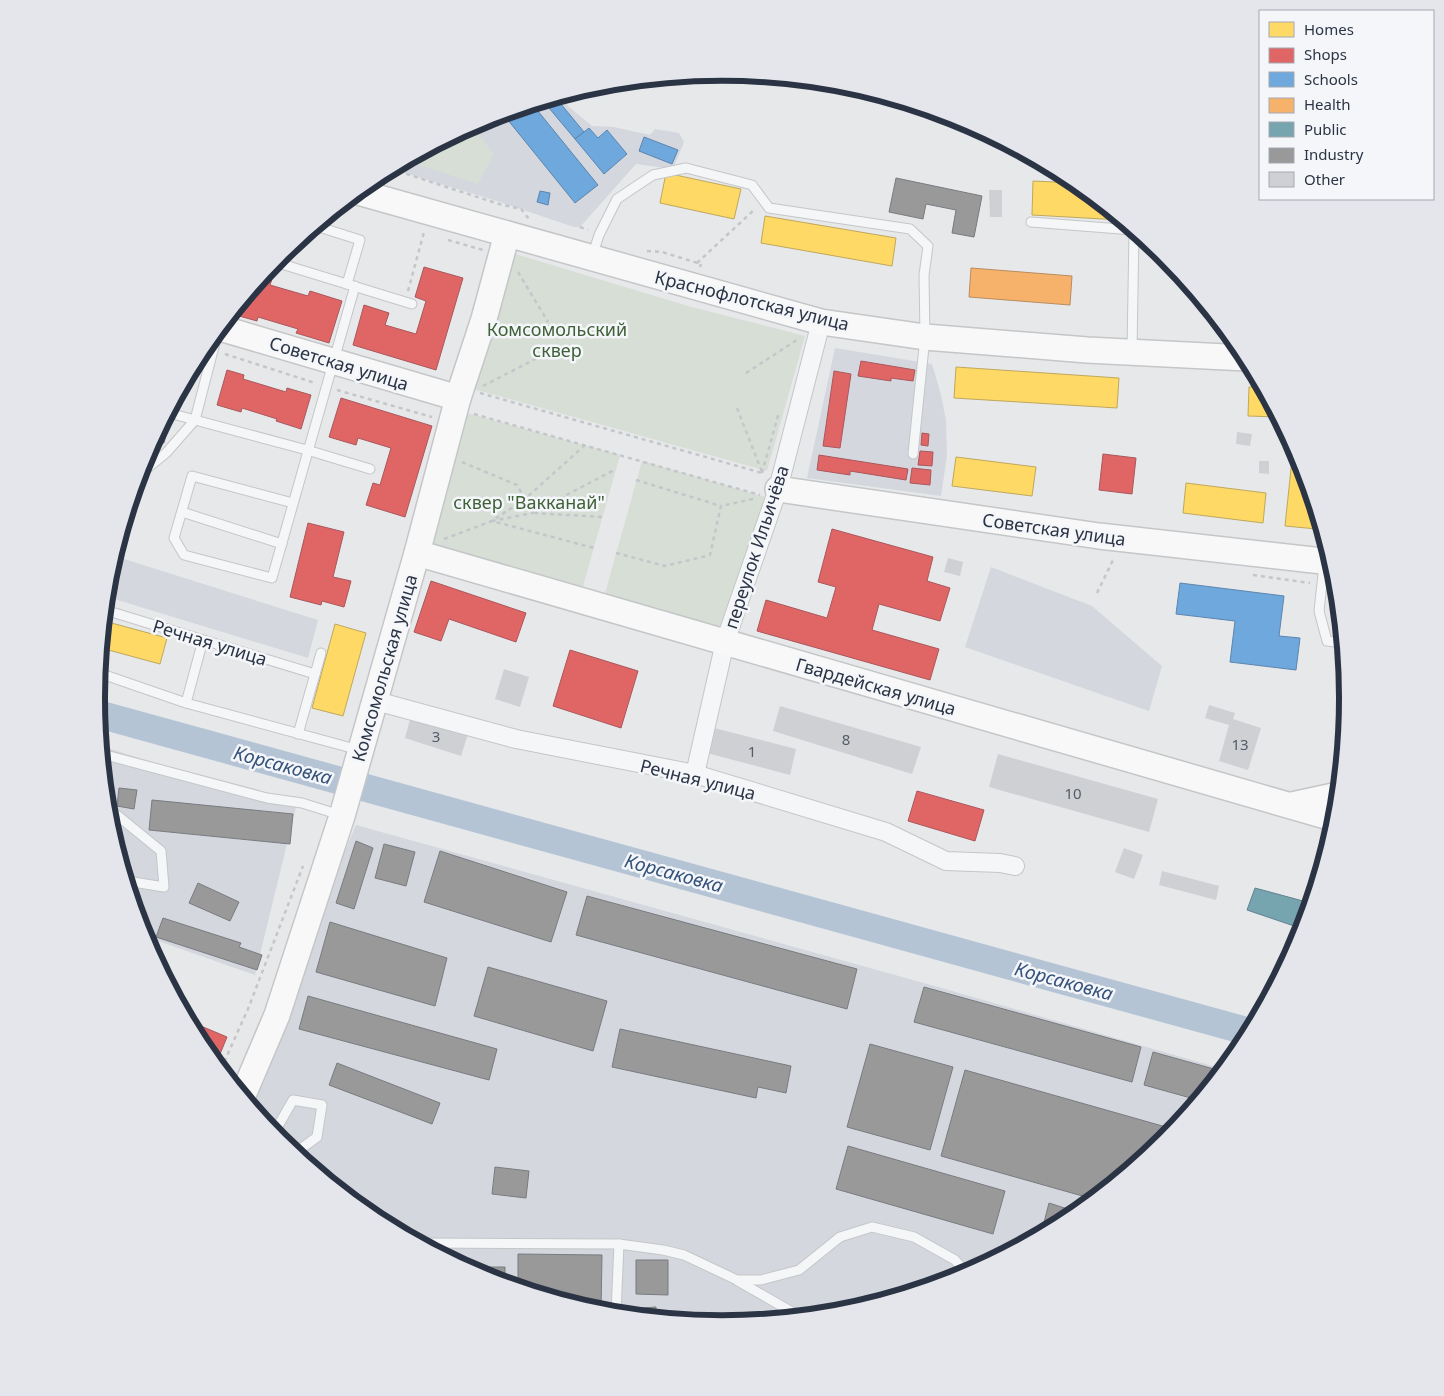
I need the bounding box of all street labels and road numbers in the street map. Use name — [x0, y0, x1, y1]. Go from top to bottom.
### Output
street label: Краснофлотская улица — [652, 264, 852, 336]
street label: Советская улица — [266, 330, 412, 396]
street label: переулок Ильичёва — [718, 462, 794, 632]
street label: Советская улица — [981, 507, 1127, 551]
street label: Комсомольская улица — [346, 572, 422, 764]
street label: Речная улица — [150, 613, 270, 671]
street label: Гвардейская улица — [793, 652, 959, 720]
street label: Речная улица — [638, 753, 758, 805]

